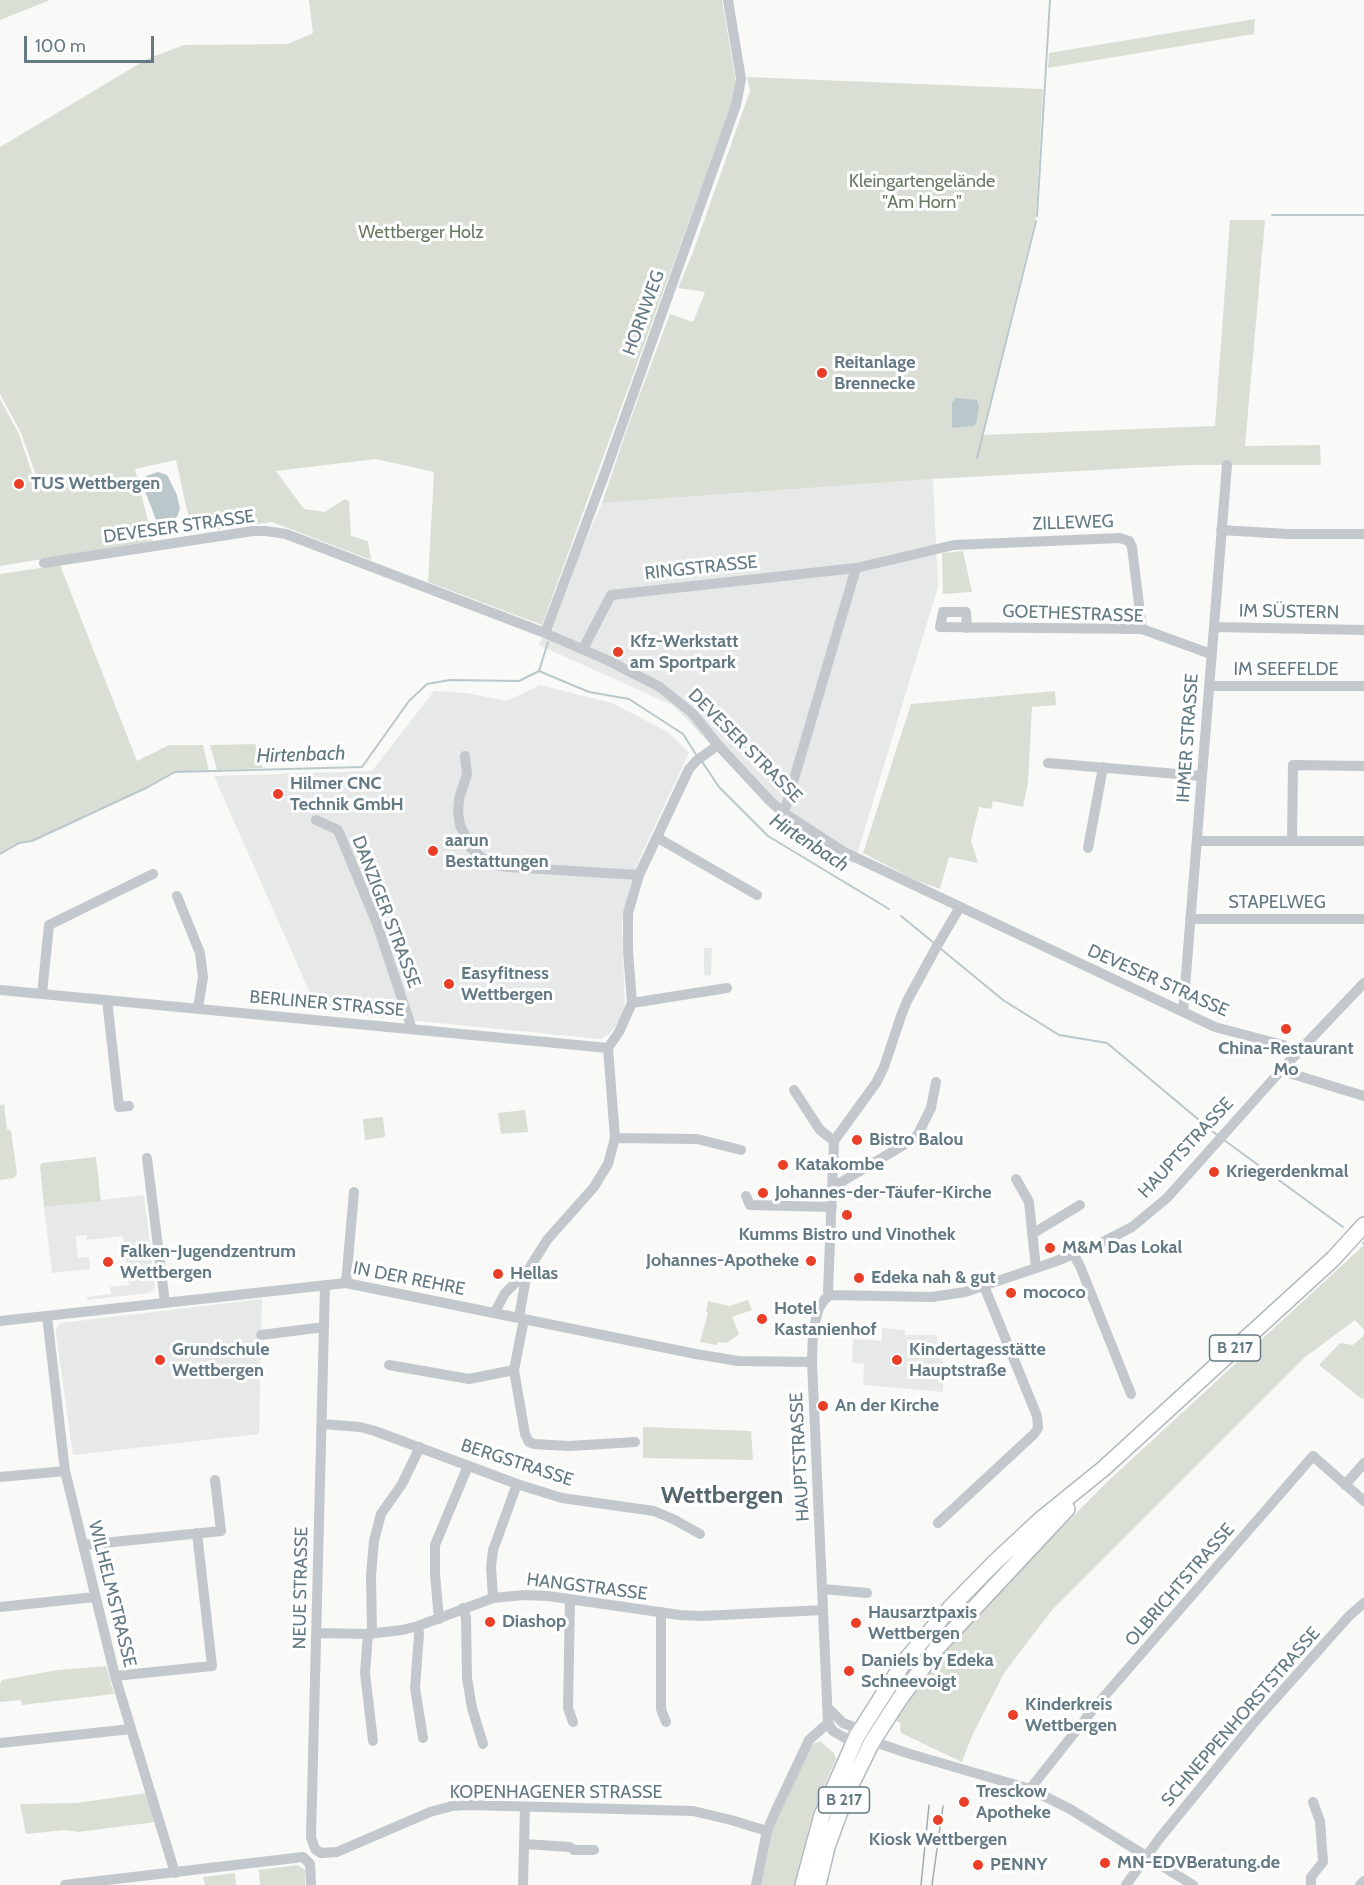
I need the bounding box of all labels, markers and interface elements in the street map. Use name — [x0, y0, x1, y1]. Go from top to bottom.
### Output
scale bar — [27, 24, 158, 62]
text: 100 m — [35, 35, 86, 57]
park label: Kleingartengelände "Am Horn" — [849, 171, 995, 213]
park label: Wettberger Holz — [358, 222, 484, 244]
street label: HORNWEG — [619, 267, 669, 359]
place label: Reitanlage Brennecke — [834, 352, 916, 394]
marker: Reitanlage Brennecke — [815, 366, 829, 380]
place label: TUS Wettbergen — [31, 473, 160, 495]
marker: TUS Wettbergen — [12, 477, 26, 491]
street label: DEVESER STRASSE — [102, 506, 256, 548]
street label: ZILLEWEG — [1032, 511, 1114, 535]
street label: RINGSTRASSE — [644, 551, 758, 585]
street label: IM SÜSTERN — [1239, 600, 1339, 624]
street label: GOETHESTRASSE — [1002, 601, 1144, 627]
place label: Kfz-Werkstatt am Sportpark — [630, 631, 738, 674]
marker: Kfz-Werkstatt am Sportpark — [611, 645, 625, 659]
street label: IM SEEFELDE — [1233, 659, 1339, 681]
street label: IHMER STRASSE — [1173, 673, 1203, 803]
street label: DEVESER STRASSE — [683, 684, 807, 808]
water label: Hirtenbach — [256, 741, 346, 769]
place label: Hilmer CNC Technik GmbH — [290, 773, 404, 816]
marker: Hilmer CNC Technik GmbH — [271, 787, 285, 801]
water label: Hirtenbach — [765, 809, 853, 877]
place label: aarun Bestattungen — [445, 830, 549, 872]
street label: DANZIGER STRASSE — [347, 833, 425, 991]
marker: aarun Bestattungen — [426, 844, 440, 858]
street label: STAPELWEG — [1228, 892, 1326, 914]
street label: DEVESER STRASSE — [1084, 940, 1232, 1022]
place label: Easyfitness Wettbergen — [461, 963, 553, 1006]
marker: Easyfitness Wettbergen — [442, 977, 456, 991]
street label: BERLINER STRASSE — [248, 986, 406, 1022]
marker: China-Restaurant Mo — [1279, 1022, 1293, 1036]
place label: China-Restaurant Mo — [1218, 1038, 1354, 1080]
street label: HAUPTSTRASSE — [1134, 1093, 1238, 1203]
place label: Bistro Balou — [869, 1129, 963, 1151]
marker: Bistro Balou — [850, 1133, 864, 1147]
place label: Katakombe — [795, 1154, 884, 1176]
marker: Katakombe — [776, 1158, 790, 1172]
place label: Kriegerdenkmal — [1226, 1161, 1348, 1183]
marker: Kriegerdenkmal — [1207, 1165, 1221, 1179]
place label: Johannes-der-Täufer-Kirche — [775, 1182, 991, 1204]
marker: Johannes-der-Täufer-Kirche — [756, 1186, 770, 1200]
marker: Kumms Bistro und Vinothek — [840, 1208, 854, 1222]
place label: Kumms Bistro und Vinothek — [739, 1224, 955, 1246]
place label: M&M Das Lokal — [1062, 1237, 1182, 1259]
place label: Falken-Jugendzentrum Wettbergen — [120, 1241, 296, 1284]
marker: M&M Das Lokal — [1043, 1241, 1057, 1255]
place label: Johannes-Apotheke — [646, 1250, 799, 1272]
marker: Johannes-Apotheke — [804, 1254, 818, 1268]
marker: Falken-Jugendzentrum Wettbergen — [101, 1255, 115, 1269]
street label: IN DER REHRE — [351, 1258, 467, 1300]
place label: Hellas — [510, 1263, 558, 1285]
marker: Hellas — [491, 1267, 505, 1281]
place label: Edeka nah & gut — [871, 1267, 996, 1289]
marker: Edeka nah & gut — [852, 1271, 866, 1285]
place label: mococo — [1023, 1282, 1086, 1304]
marker: mococo — [1004, 1286, 1018, 1300]
place label: Hotel Kastanienhof — [774, 1298, 877, 1340]
marker: Hotel Kastanienhof — [755, 1312, 769, 1326]
road number: B 217 — [1210, 1335, 1260, 1361]
place label: Grundschule Wettbergen — [172, 1339, 269, 1382]
place label: Kindertagesstätte Hauptstraße — [909, 1339, 1046, 1382]
marker: Grundschule Wettbergen — [153, 1353, 167, 1367]
marker: Kindertagesstätte Hauptstraße — [890, 1353, 904, 1367]
street label: HAUPTSTRASSE — [786, 1392, 814, 1522]
place label: An der Kirche — [835, 1395, 939, 1417]
marker: An der Kirche — [816, 1399, 830, 1413]
street label: BERGSTRASSE — [458, 1435, 576, 1491]
district label: Wettbergen — [661, 1482, 783, 1510]
street label: WILHELMSTRASSE — [83, 1519, 141, 1669]
street label: OLBRICHTSTRASSE — [1121, 1519, 1239, 1651]
street label: NEUE STRASSE — [289, 1526, 313, 1650]
street label: HANGSTRASSE — [525, 1569, 649, 1605]
place label: Hausarztpaxis Wettbergen — [868, 1602, 977, 1644]
place label: Diashop — [502, 1611, 566, 1633]
marker: Diashop — [483, 1615, 497, 1629]
marker: Hausarztpaxis Wettbergen — [849, 1616, 863, 1630]
street label: SCHNEPPENHORSTSTRASSE — [1157, 1623, 1325, 1811]
place label: Daniels by Edeka Schneevoigt — [861, 1650, 994, 1692]
marker: Daniels by Edeka Schneevoigt — [842, 1664, 856, 1678]
place label: Kinderkreis Wettbergen — [1025, 1694, 1117, 1736]
marker: Kinderkreis Wettbergen — [1006, 1708, 1020, 1722]
place label: Tresckow Apotheke — [976, 1781, 1051, 1824]
street label: KOPENHAGENER STRASSE — [450, 1782, 662, 1804]
road number: B 217 — [818, 1787, 870, 1813]
marker: Tresckow Apotheke — [957, 1795, 971, 1809]
marker: Kiosk Wettbergen — [931, 1813, 945, 1827]
place label: Kiosk Wettbergen — [869, 1829, 1007, 1851]
place label: MN-EDVBeratung.de — [1117, 1852, 1280, 1874]
place label: PENNY — [990, 1854, 1047, 1876]
marker: MN-EDVBeratung.de — [1098, 1856, 1112, 1870]
marker: PENNY — [971, 1858, 985, 1872]

